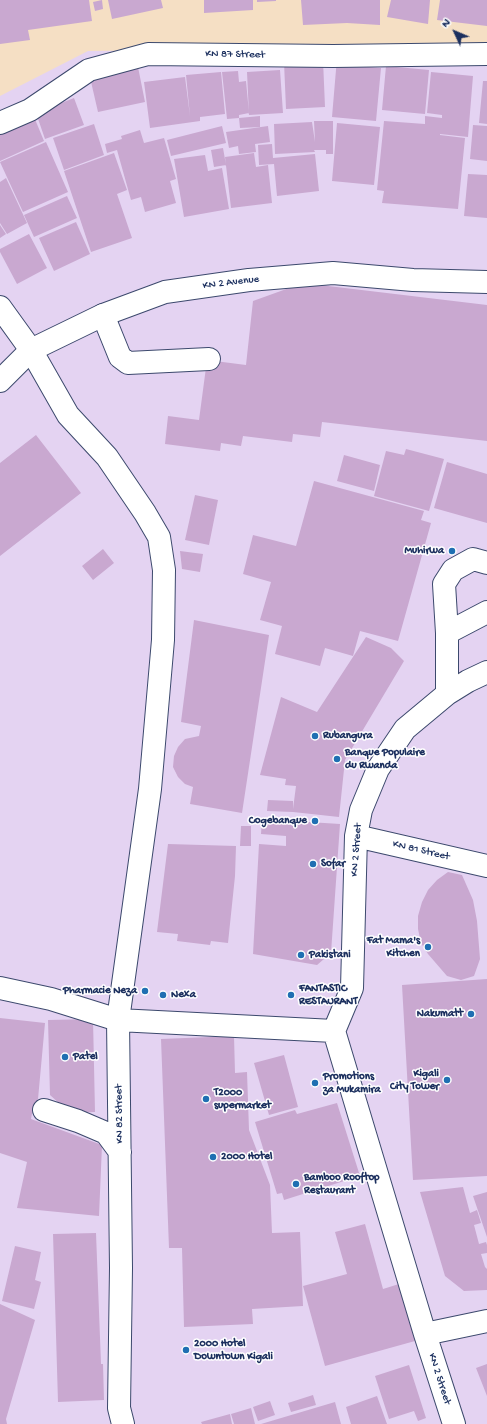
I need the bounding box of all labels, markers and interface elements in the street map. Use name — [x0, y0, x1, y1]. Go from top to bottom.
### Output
north arrow — [435, 12, 475, 52]
text: N — [440, 17, 453, 30]
street label: KN 87 Street — [205, 48, 265, 62]
street label: KN 2 Avenue — [202, 273, 260, 293]
place label: Muhirwa — [404, 544, 444, 558]
marker: Muhirwa — [447, 546, 457, 556]
place label: Rubangura — [323, 729, 372, 743]
marker: Rubangura — [310, 731, 320, 741]
place label: Banque Populaire du Rwanda — [345, 746, 425, 772]
marker: Banque Populaire du Rwanda — [332, 754, 342, 764]
place label: Cogebanque — [249, 814, 307, 828]
marker: Cogebanque — [310, 816, 320, 826]
street label: KN 2 Street — [349, 823, 365, 877]
street label: KN 81 Street — [391, 838, 451, 864]
place label: Sofar — [321, 857, 345, 871]
marker: Sofar — [308, 859, 318, 869]
place label: Fat Mama's Kitchen — [367, 934, 420, 960]
marker: Fat Mama's Kitchen — [423, 942, 433, 952]
place label: Pakistani — [309, 948, 351, 962]
marker: Pakistani — [296, 950, 306, 960]
place label: FANTASTIC RESTAURANT — [299, 982, 357, 1008]
place label: Pharmacie Neza — [63, 984, 137, 998]
marker: Pharmacie Neza — [140, 986, 150, 996]
place label: Nexa — [171, 988, 196, 1002]
marker: Nexa — [158, 990, 168, 1000]
marker: FANTASTIC RESTAURANT — [286, 990, 296, 1000]
place label: Nakumatt — [417, 1007, 463, 1021]
marker: Nakumatt — [466, 1009, 476, 1019]
place label: Patel — [73, 1050, 98, 1064]
marker: Patel — [60, 1052, 70, 1062]
place label: Kigali City Tower — [390, 1067, 439, 1093]
place label: Promotions za Mukamira — [323, 1070, 381, 1096]
marker: Kigali City Tower — [442, 1075, 452, 1085]
marker: Promotions za Mukamira — [310, 1078, 320, 1088]
street label: KN 82 Street — [113, 1084, 127, 1144]
place label: T2000 supermarket — [214, 1086, 271, 1112]
marker: T2000 supermarket — [201, 1094, 211, 1104]
place label: 2000 Hotel — [221, 1150, 272, 1164]
marker: 2000 Hotel — [208, 1152, 218, 1162]
place label: Bamboo Rooftop Restaurant — [304, 1171, 380, 1197]
marker: Bamboo Rooftop Restaurant — [291, 1179, 301, 1189]
place label: 2000 Hotel Downtown Kigali — [194, 1337, 273, 1363]
marker: 2000 Hotel Downtown Kigali — [181, 1345, 191, 1355]
street label: KN 2 Street — [425, 1352, 453, 1406]

